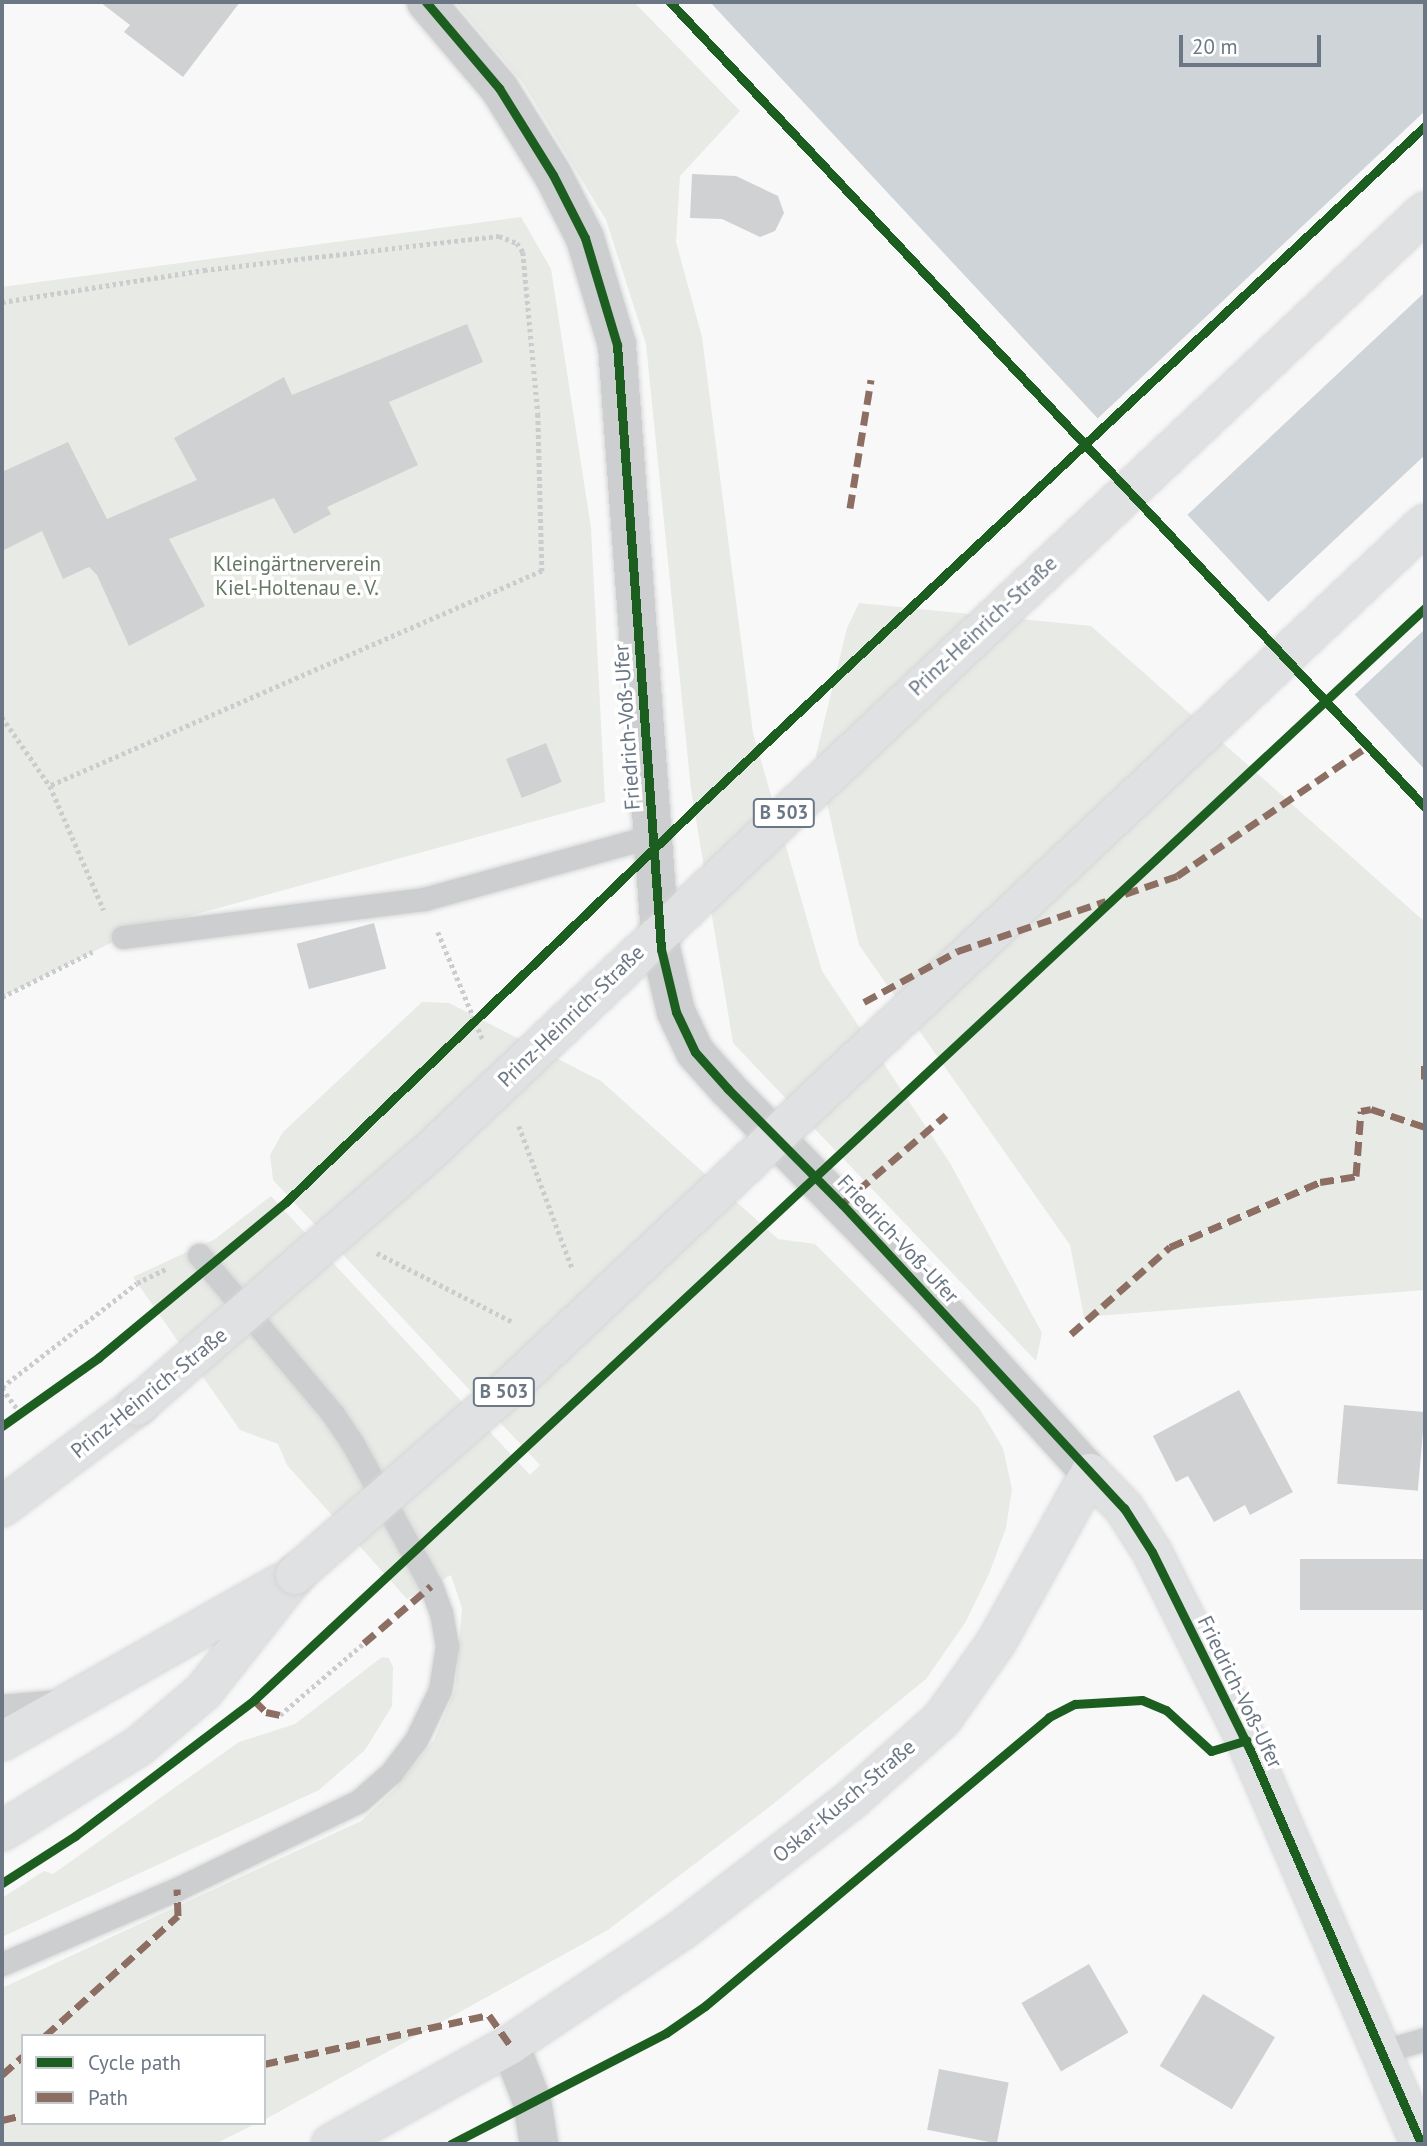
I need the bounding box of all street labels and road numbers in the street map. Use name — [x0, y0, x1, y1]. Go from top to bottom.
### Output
street label: Prinz-Heinrich-Straße — [904, 551, 1062, 701]
street label: Friedrich-Voß-Ufer — [609, 643, 645, 811]
road number: B 503 — [752, 798, 816, 828]
street label: Prinz-Heinrich-Straße — [493, 940, 649, 1092]
street label: Friedrich-Voß-Ufer — [832, 1170, 964, 1308]
street label: Prinz-Heinrich-Straße — [66, 1322, 232, 1464]
road number: B 503 — [472, 1376, 536, 1408]
street label: Friedrich-Voß-Ufer — [1192, 1612, 1288, 1772]
street label: Oskar-Kusch-Straße — [768, 1734, 920, 1868]

